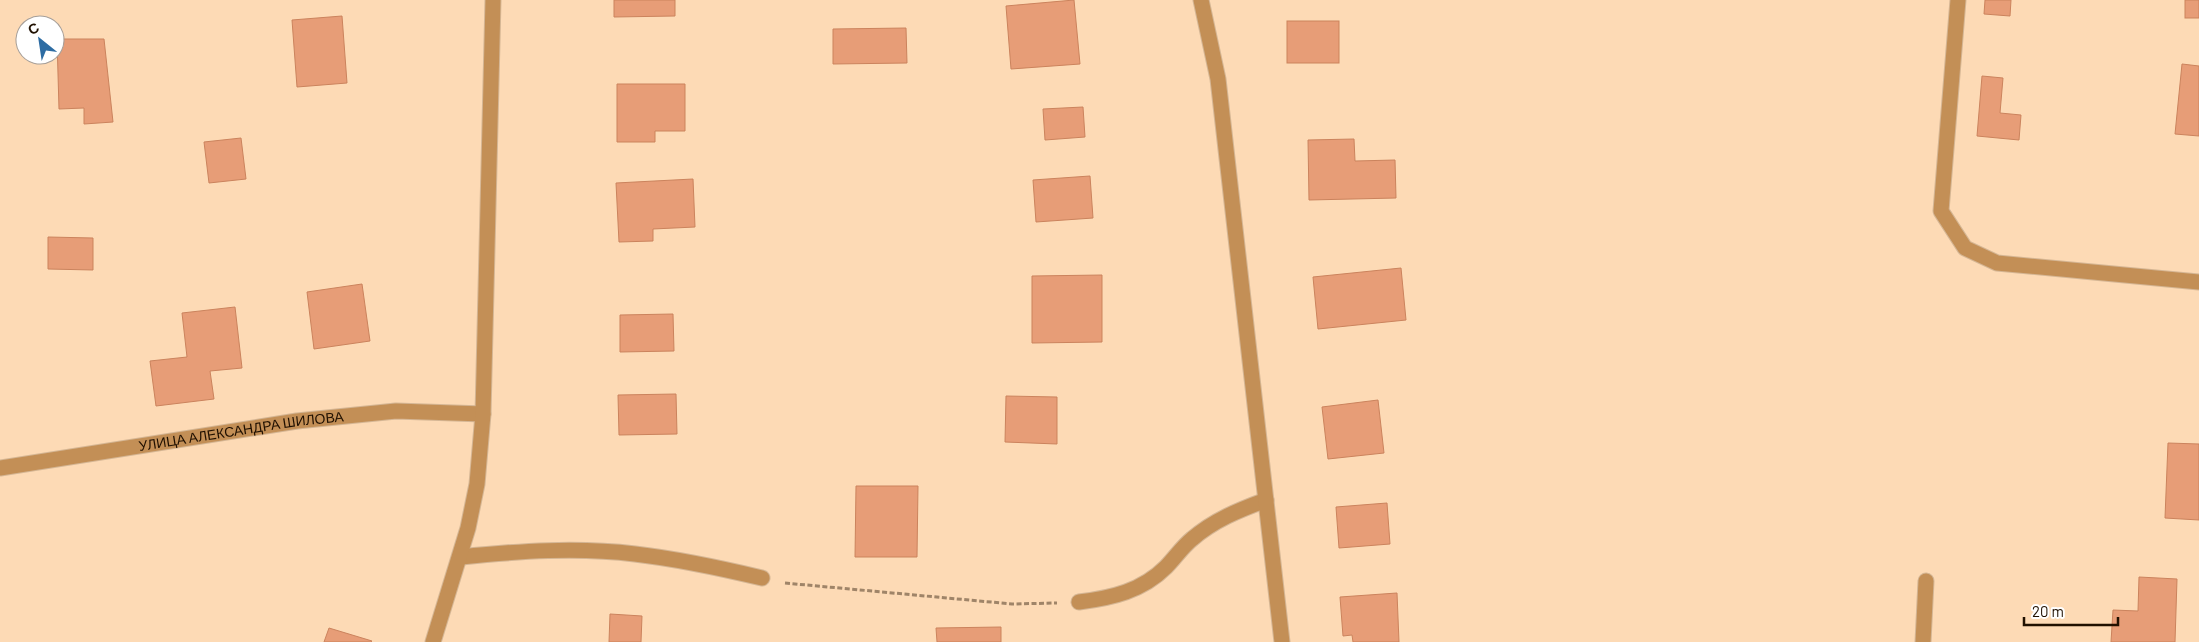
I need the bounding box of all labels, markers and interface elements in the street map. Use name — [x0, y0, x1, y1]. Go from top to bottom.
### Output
north arrow — [15, 15, 65, 65]
text: С — [25, 18, 42, 38]
street label: УЛИЦА АЛЕКСАНДРА ШИЛОВА — [137, 407, 345, 454]
scale bar — [2024, 594, 2118, 626]
text: 20 m — [2032, 602, 2064, 620]

